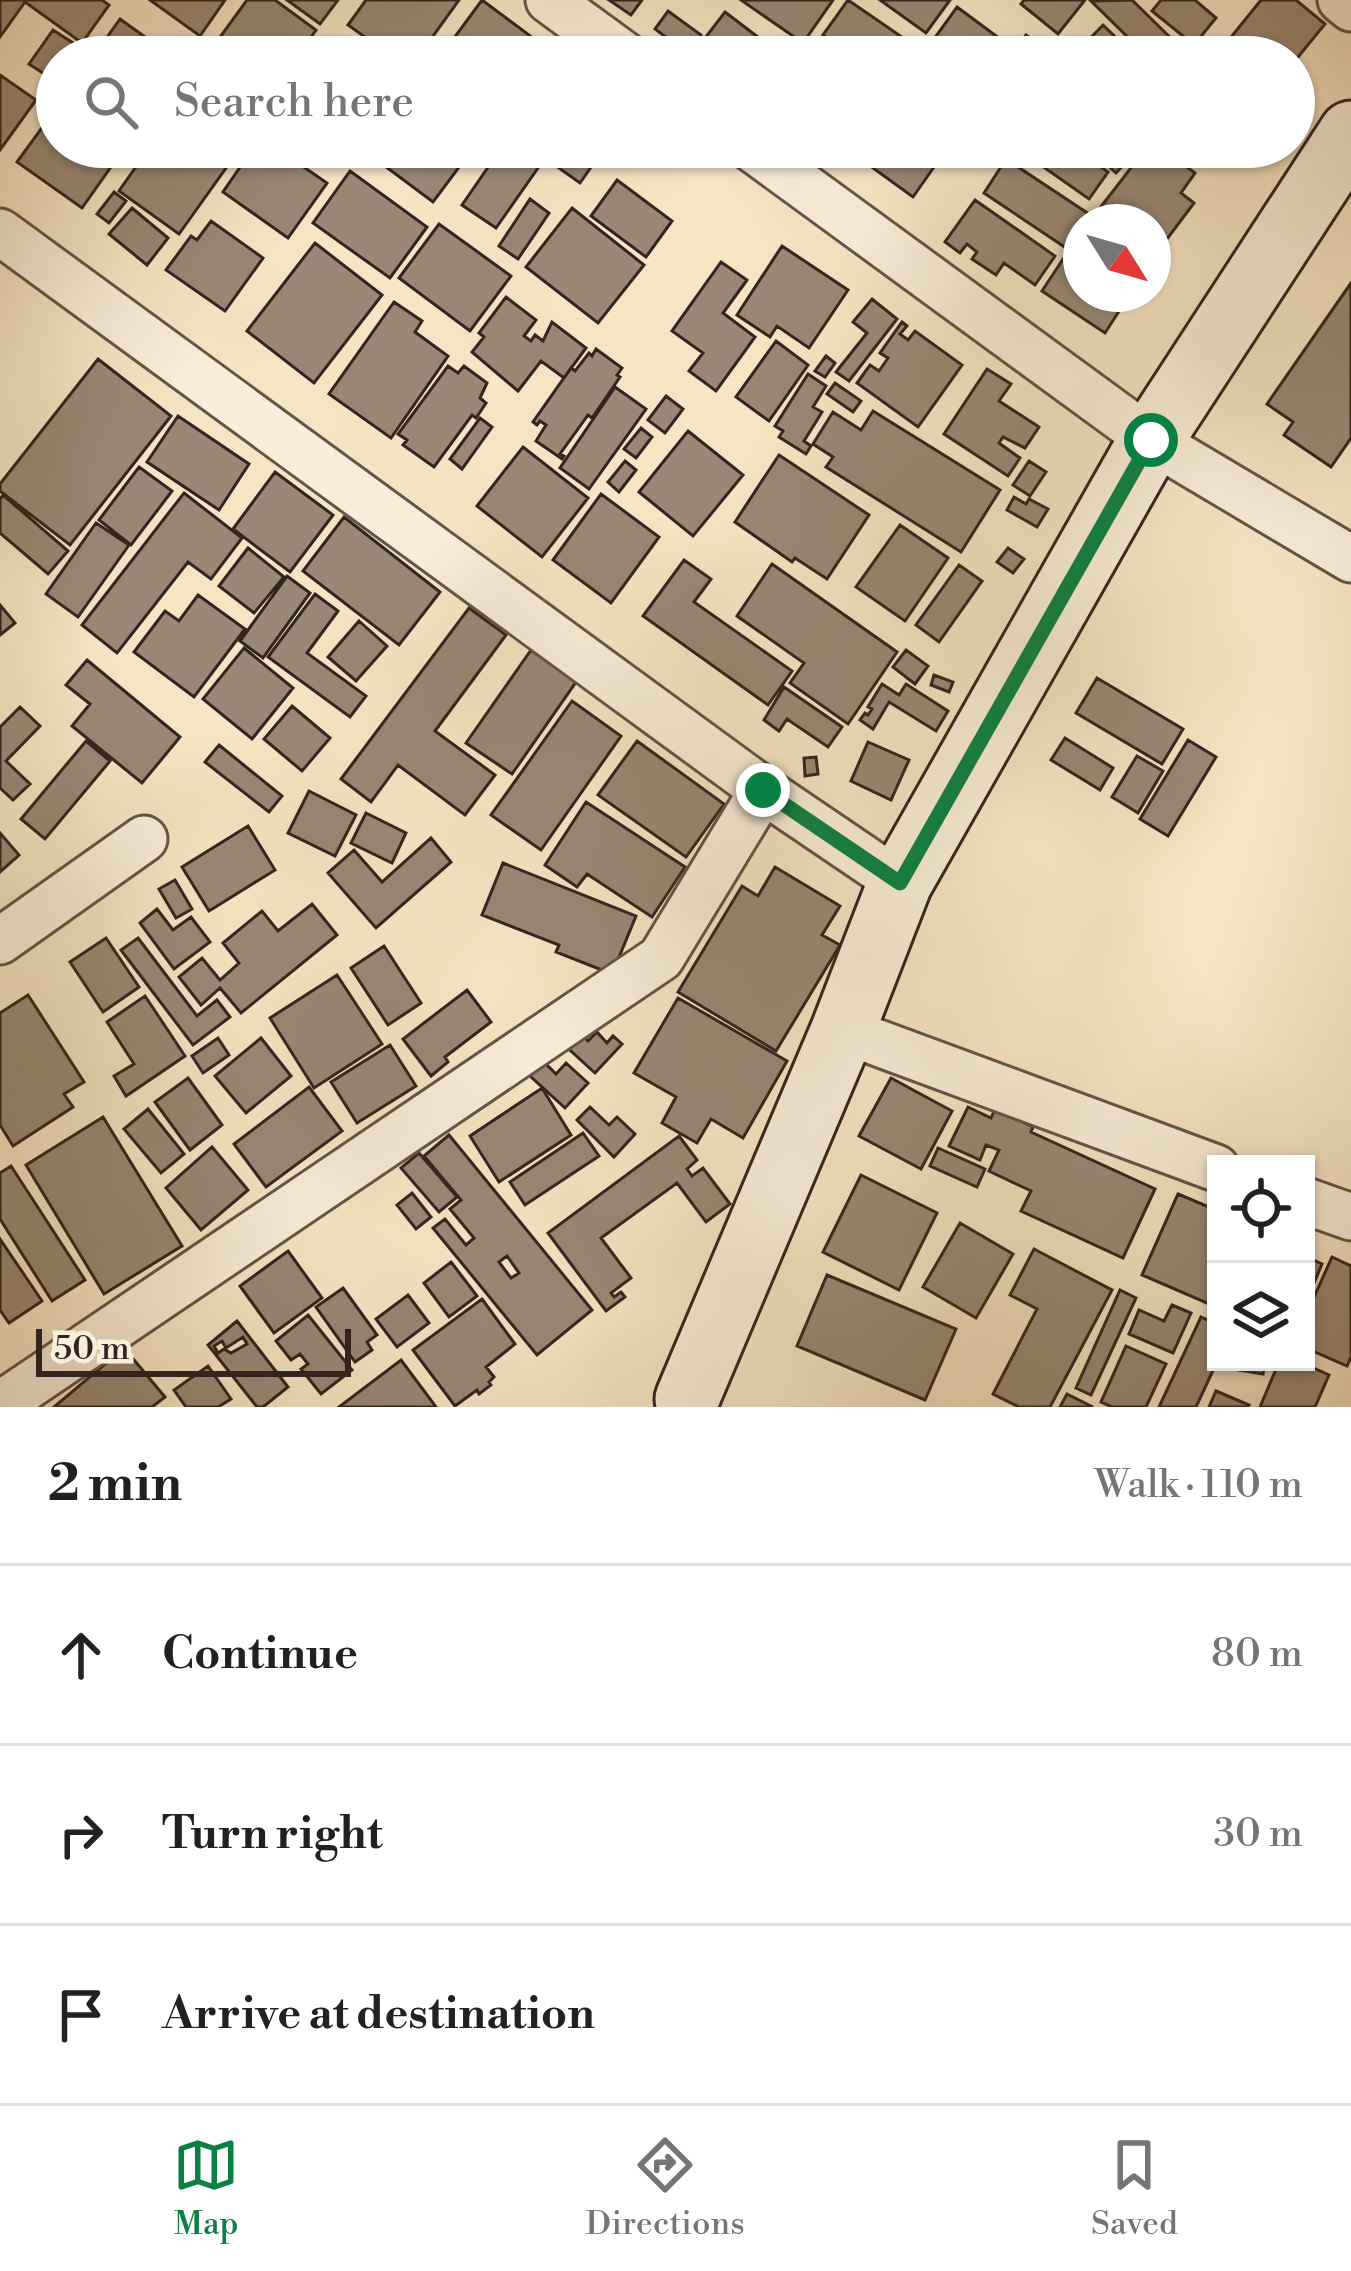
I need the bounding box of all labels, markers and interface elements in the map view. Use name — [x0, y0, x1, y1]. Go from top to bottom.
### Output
search box — [36, 36, 1315, 168]
icon: search — [78, 69, 144, 135]
text: Search here — [174, 74, 414, 131]
north arrow — [1063, 204, 1171, 312]
route start — [1124, 413, 1178, 467]
route end — [736, 763, 790, 817]
map controls — [1207, 1155, 1315, 1371]
button: locate — [1207, 1155, 1315, 1263]
button: layers — [1207, 1263, 1315, 1371]
scale bar — [36, 1323, 351, 1376]
text: 50 m — [54, 1329, 130, 1370]
text: 2 min — [48, 1453, 182, 1517]
text: Walk · 110 m — [1094, 1461, 1303, 1510]
icon: ahead — [48, 1622, 114, 1688]
text: Continue — [162, 1626, 358, 1683]
text: 80 m — [1211, 1630, 1303, 1679]
icon: right — [48, 1802, 114, 1868]
text: Turn right — [162, 1806, 383, 1863]
text: 30 m — [1213, 1810, 1303, 1859]
icon: arrive — [48, 1982, 114, 2048]
text: Arrive at destination — [162, 1986, 595, 2043]
tab: Map — [173, 2132, 239, 2245]
tab: Directions — [586, 2132, 745, 2245]
tab: Saved — [1091, 2132, 1178, 2245]

